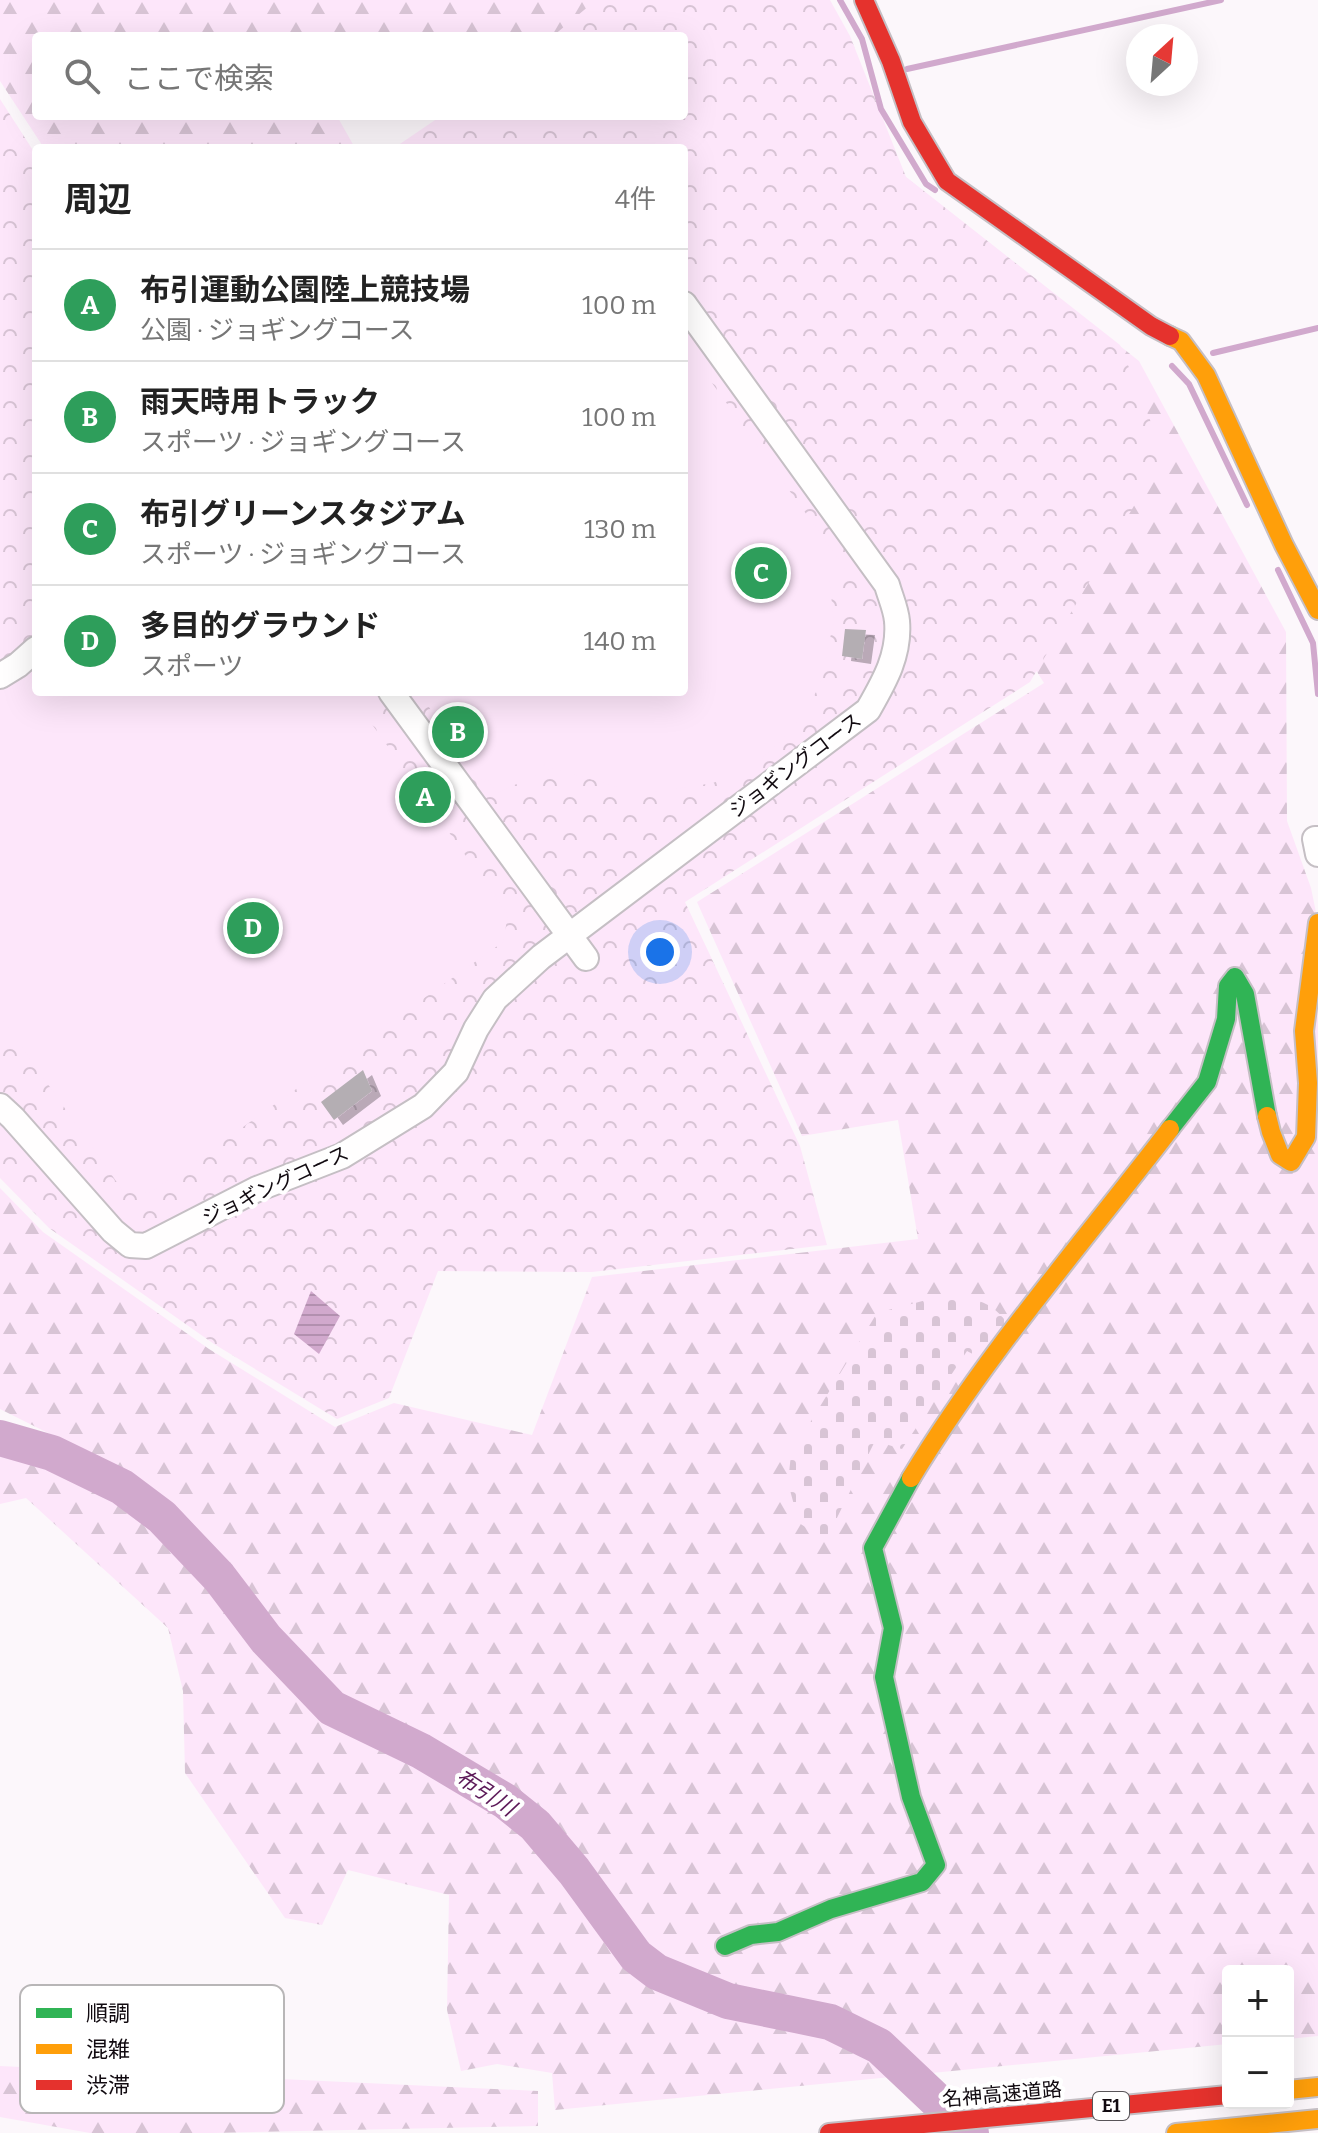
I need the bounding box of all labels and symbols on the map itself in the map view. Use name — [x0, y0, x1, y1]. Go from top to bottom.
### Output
north arrow — [1126, 24, 1198, 96]
pin: C — [735, 543, 787, 603]
pin: B — [432, 702, 484, 762]
street label: ジョギングコース — [724, 708, 866, 822]
pin: A — [399, 767, 451, 827]
pin: D — [227, 898, 279, 958]
your location — [640, 932, 680, 972]
street label: ジョギングコース — [198, 1141, 352, 1229]
water label: 布引川 — [451, 1763, 522, 1823]
legend — [20, 1985, 284, 2113]
text: 順調 — [86, 2000, 130, 2027]
text: 混雑 — [86, 2036, 130, 2063]
text: 渋滞 — [86, 2072, 130, 2099]
street label: 名神高速道路 — [941, 2077, 1063, 2111]
road number: E1 — [1093, 2092, 1129, 2120]

